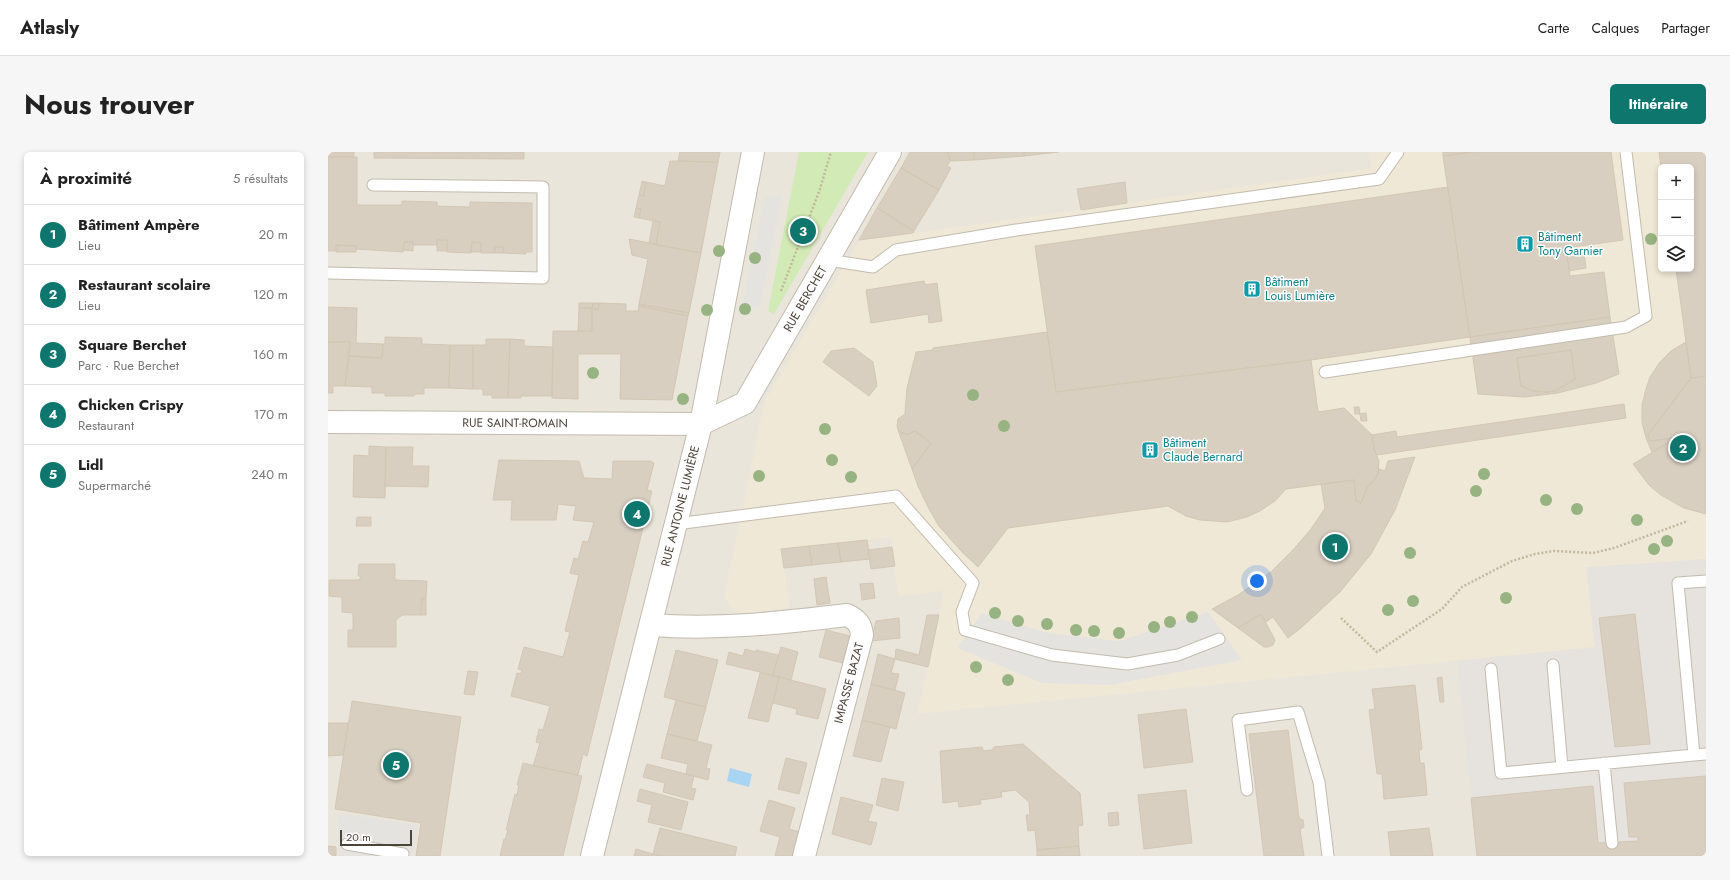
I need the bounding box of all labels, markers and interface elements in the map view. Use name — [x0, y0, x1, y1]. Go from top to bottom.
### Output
text: Atlasly — [20, 14, 79, 41]
text: Carte — [1538, 18, 1569, 38]
text: Calques — [1591, 18, 1639, 38]
text: Partager — [1661, 18, 1710, 38]
text: Nous trouver — [24, 84, 195, 125]
button: Itinéraire — [1610, 84, 1706, 124]
map controls — [1658, 164, 1694, 272]
button: + — [1658, 164, 1694, 200]
text: À proximité — [40, 166, 132, 190]
text: 5 résultats — [233, 169, 288, 188]
button: − — [1658, 200, 1694, 236]
text: Bâtiment Ampère — [78, 214, 200, 236]
pin: 3 — [790, 216, 816, 246]
text: 1 — [50, 225, 56, 244]
text: 20 m — [259, 225, 288, 244]
place label: Bâtiment Tony Garnier — [1538, 228, 1604, 260]
building icon: Bâtiment Tony Garnier — [1515, 234, 1535, 254]
text: Lieu — [78, 236, 101, 255]
button: layers — [1658, 236, 1694, 272]
street label: RUE BERCHET — [779, 262, 832, 335]
place label: Bâtiment Louis Lumière — [1265, 273, 1335, 305]
text: Restaurant scolaire — [78, 274, 211, 296]
building icon: Bâtiment Louis Lumière — [1242, 279, 1262, 299]
text: 2 — [49, 285, 57, 304]
text: 120 m — [253, 285, 288, 304]
text: Lieu — [78, 296, 101, 315]
text: Square Berchet — [78, 334, 186, 356]
text: 3 — [49, 345, 57, 364]
text: 160 m — [253, 345, 288, 364]
text: Parc · Rue Berchet — [78, 356, 179, 375]
text: Chicken Crispy — [78, 394, 183, 416]
text: 4 — [48, 405, 58, 424]
text: 170 m — [253, 405, 288, 424]
street label: RUE SAINT-ROMAIN — [462, 414, 568, 432]
text: Restaurant — [78, 416, 134, 435]
pin: 2 — [1670, 433, 1696, 463]
place label: Bâtiment Claude Bernard — [1163, 434, 1243, 466]
building icon: Bâtiment Claude Bernard — [1140, 440, 1160, 460]
street label: RUE ANTOINE LUMIÈRE — [656, 444, 704, 568]
text: Lidl — [78, 454, 103, 476]
text: 5 — [49, 465, 57, 484]
text: 240 m — [251, 465, 288, 484]
text: Supermarché — [78, 476, 151, 495]
pin: 4 — [624, 499, 650, 529]
pin: 1 — [1322, 532, 1348, 562]
your location — [1247, 571, 1267, 591]
street label: IMPASSE BAZAT — [830, 640, 869, 726]
pin: 5 — [383, 750, 409, 780]
scale bar — [340, 828, 412, 847]
text: 20 m — [346, 829, 371, 845]

